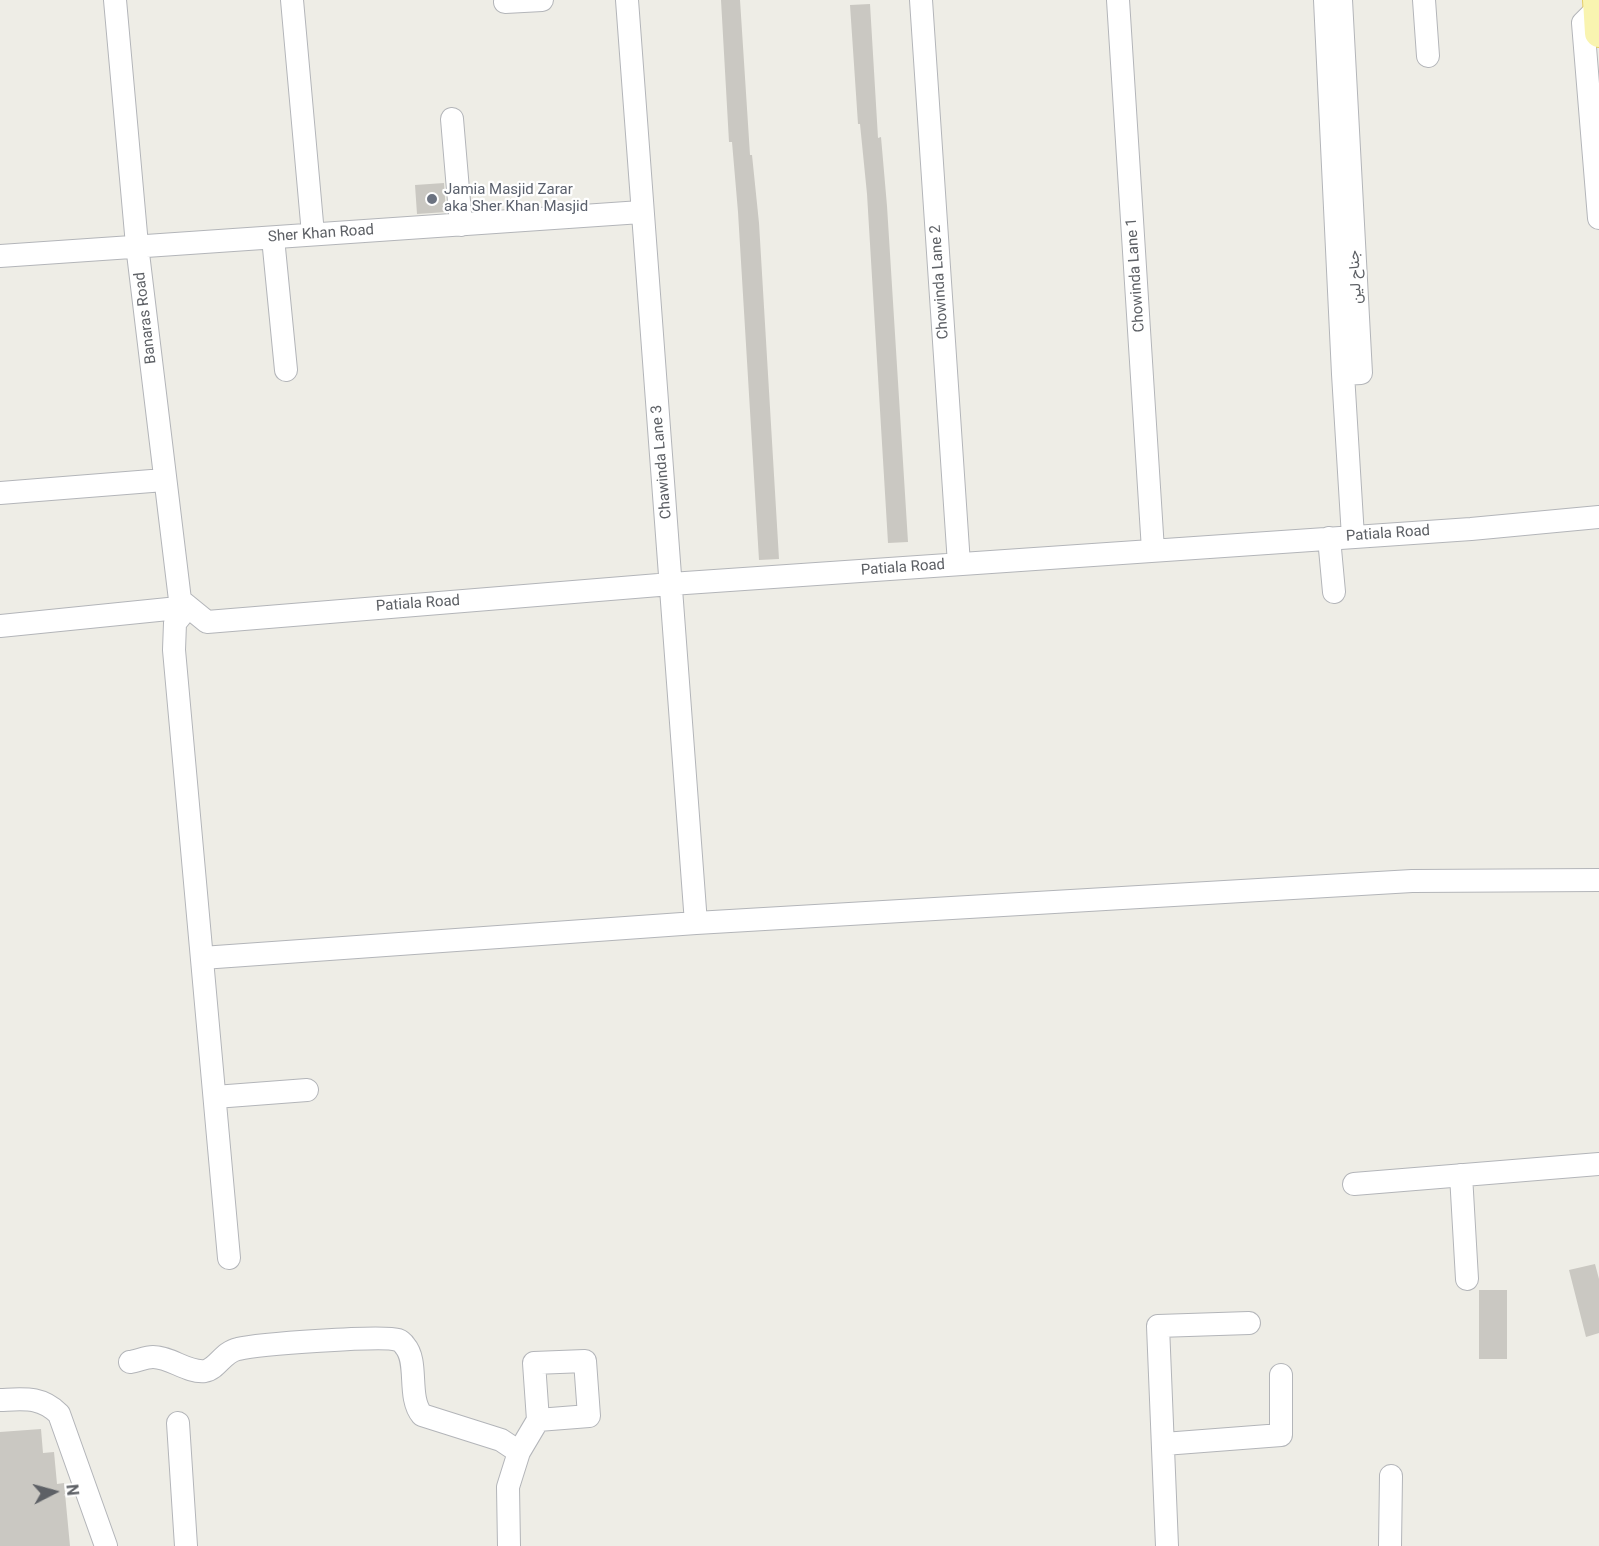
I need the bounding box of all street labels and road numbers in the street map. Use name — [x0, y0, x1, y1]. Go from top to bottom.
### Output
street label: Chowinda Lane 1 — [1123, 217, 1149, 333]
street label: Sher Khan Road — [267, 221, 375, 247]
street label: Chowinda Lane 2 — [927, 224, 953, 340]
street label: جناح لین — [1346, 250, 1366, 304]
street label: Banaras Road — [131, 271, 161, 365]
street label: Chawinda Lane 3 — [648, 404, 676, 520]
street label: Patiala Road — [1345, 522, 1431, 546]
street label: Patiala Road — [860, 556, 946, 580]
street label: Patiala Road — [375, 592, 461, 616]

